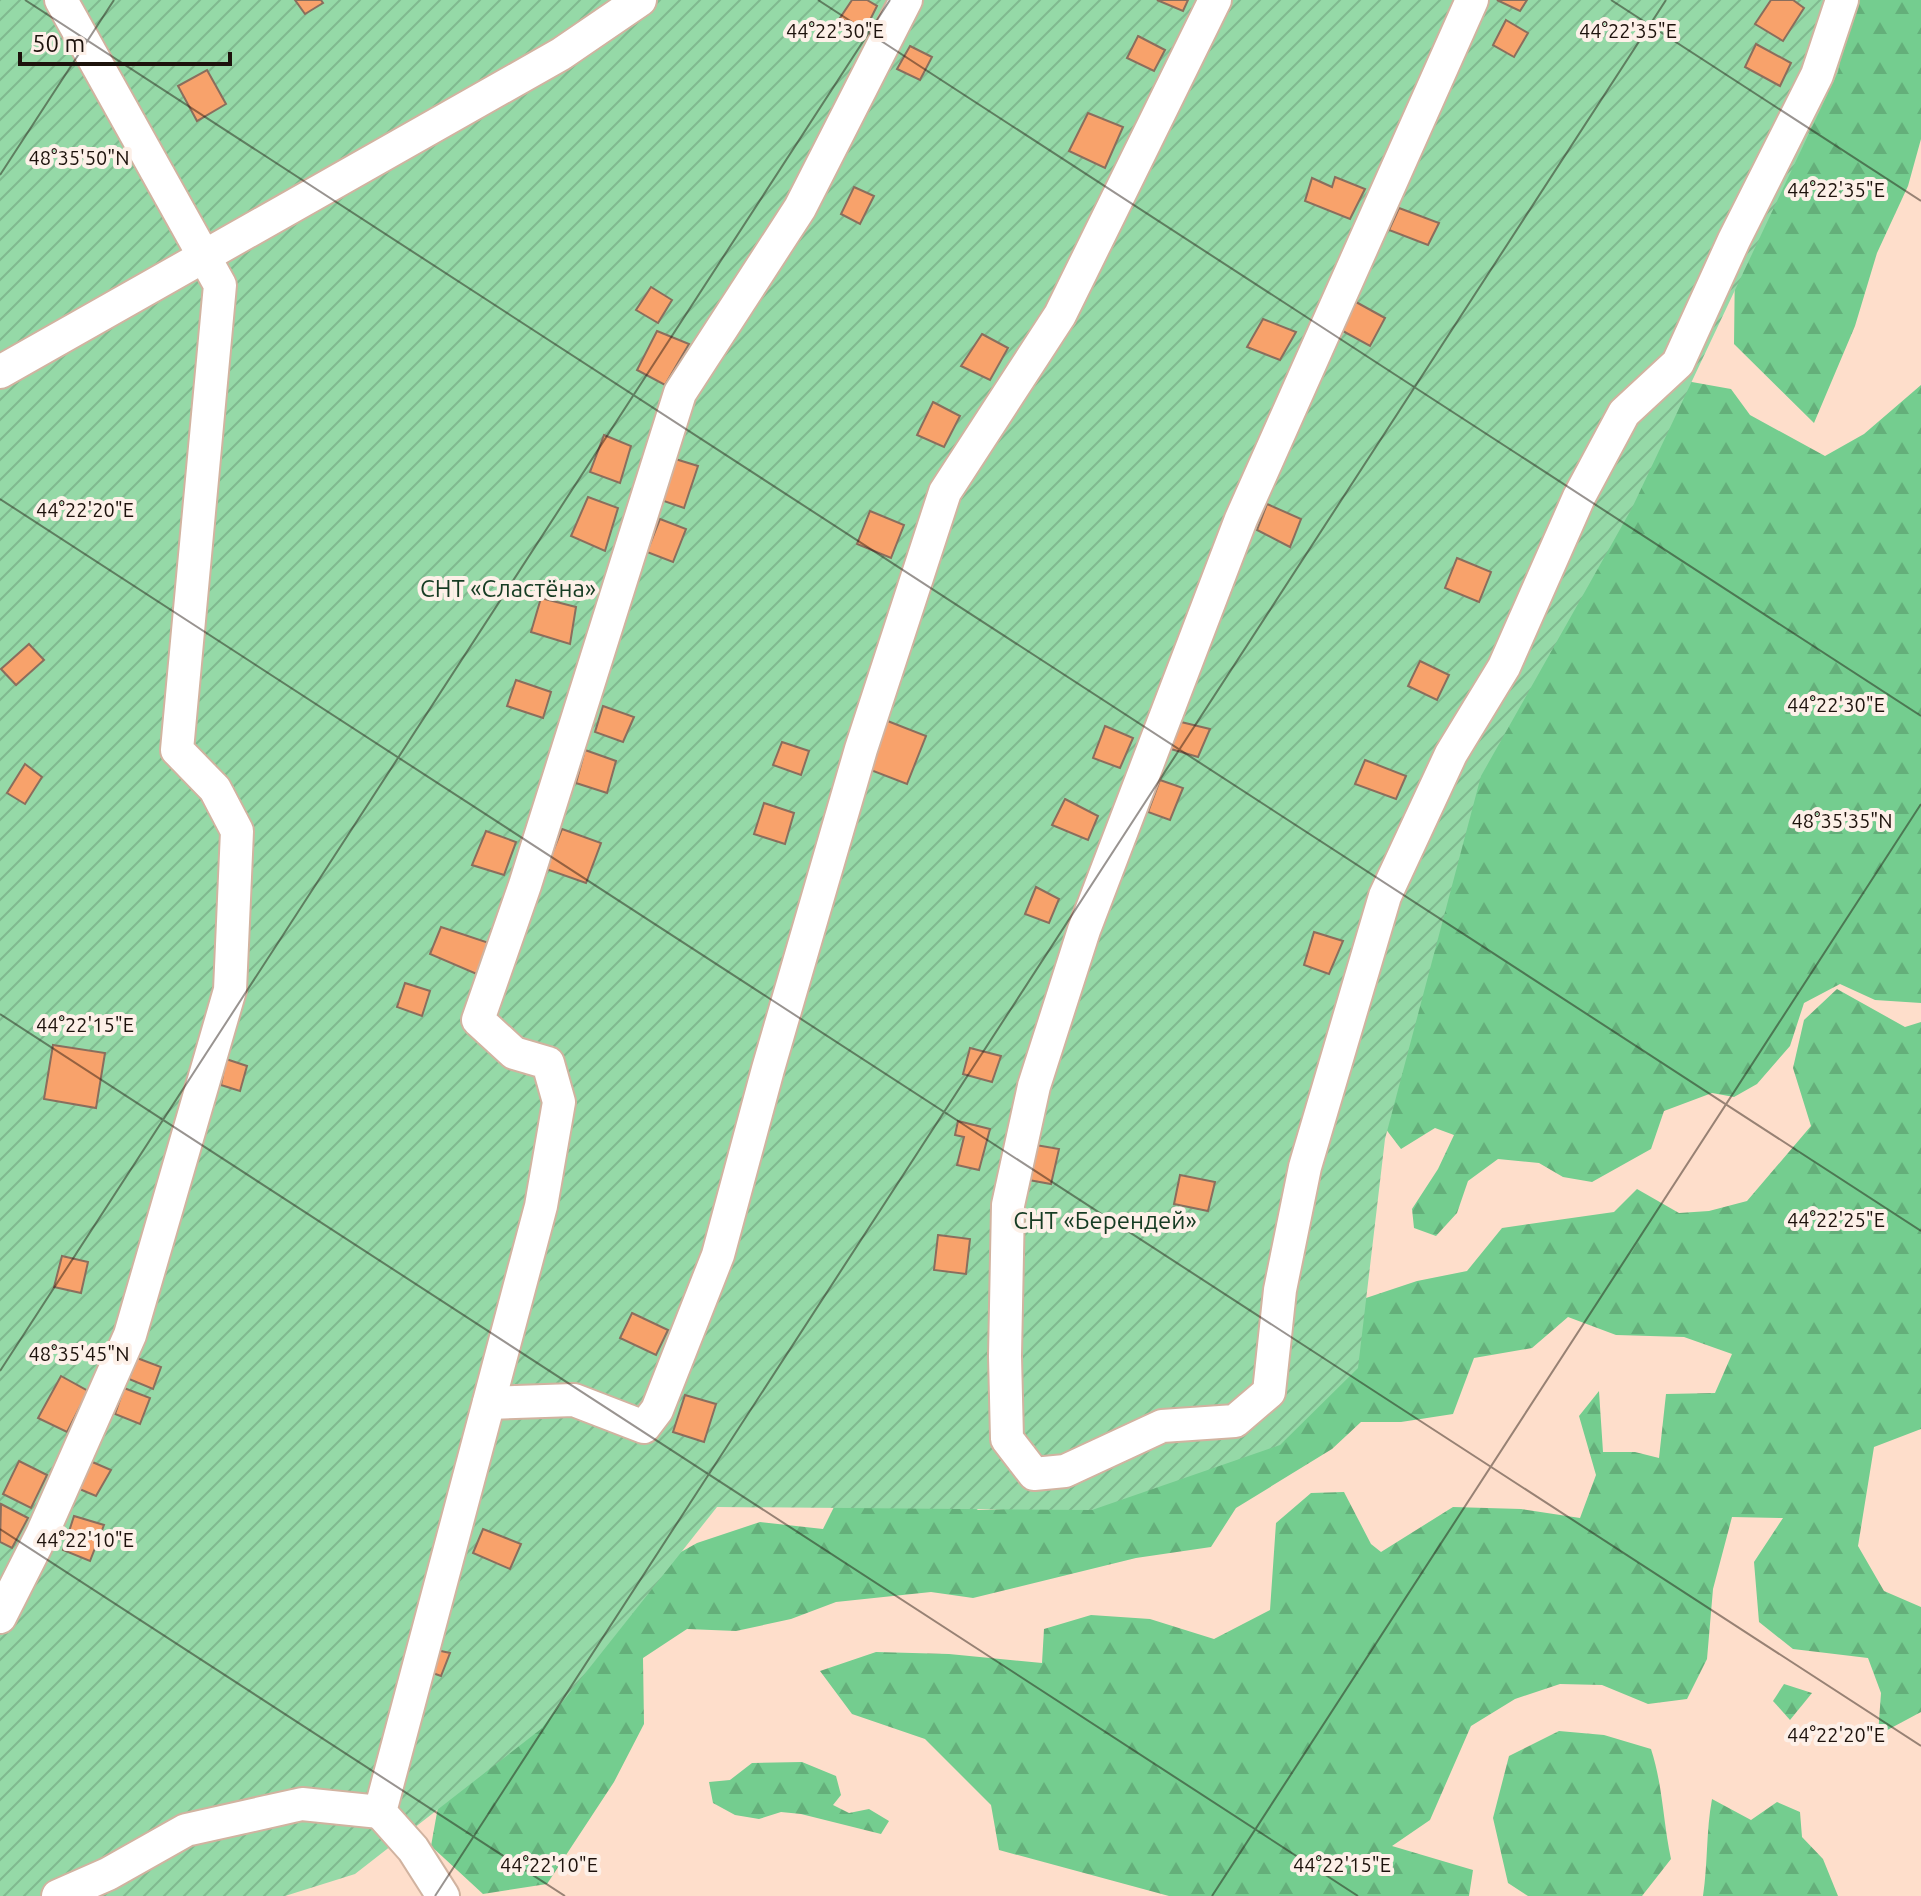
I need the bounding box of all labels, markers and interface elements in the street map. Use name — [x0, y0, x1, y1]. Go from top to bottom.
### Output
scale bar — [20, 16, 230, 66]
text: 44°22'30"E — [786, 19, 884, 42]
text: 44°22'35"E — [1579, 19, 1677, 42]
text: 50 m — [32, 30, 85, 57]
text: 48°35'50"N — [28, 146, 130, 169]
text: 44°22'35"E — [1787, 178, 1885, 201]
text: 44°22'20"E — [36, 498, 134, 521]
park label: СНТ «Сластёна» — [420, 575, 596, 602]
text: 44°22'30"E — [1787, 693, 1885, 716]
text: 48°35'35"N — [1791, 809, 1893, 832]
text: 44°22'15"E — [36, 1013, 134, 1036]
park label: СНТ «Берендей» — [1013, 1207, 1197, 1234]
text: 44°22'25"E — [1787, 1208, 1885, 1231]
text: 48°35'45"N — [28, 1342, 130, 1365]
text: 44°22'10"E — [36, 1528, 134, 1551]
text: 44°22'20"E — [1787, 1723, 1885, 1746]
text: 44°22'10"E — [500, 1853, 598, 1876]
text: 44°22'15"E — [1293, 1853, 1391, 1876]

